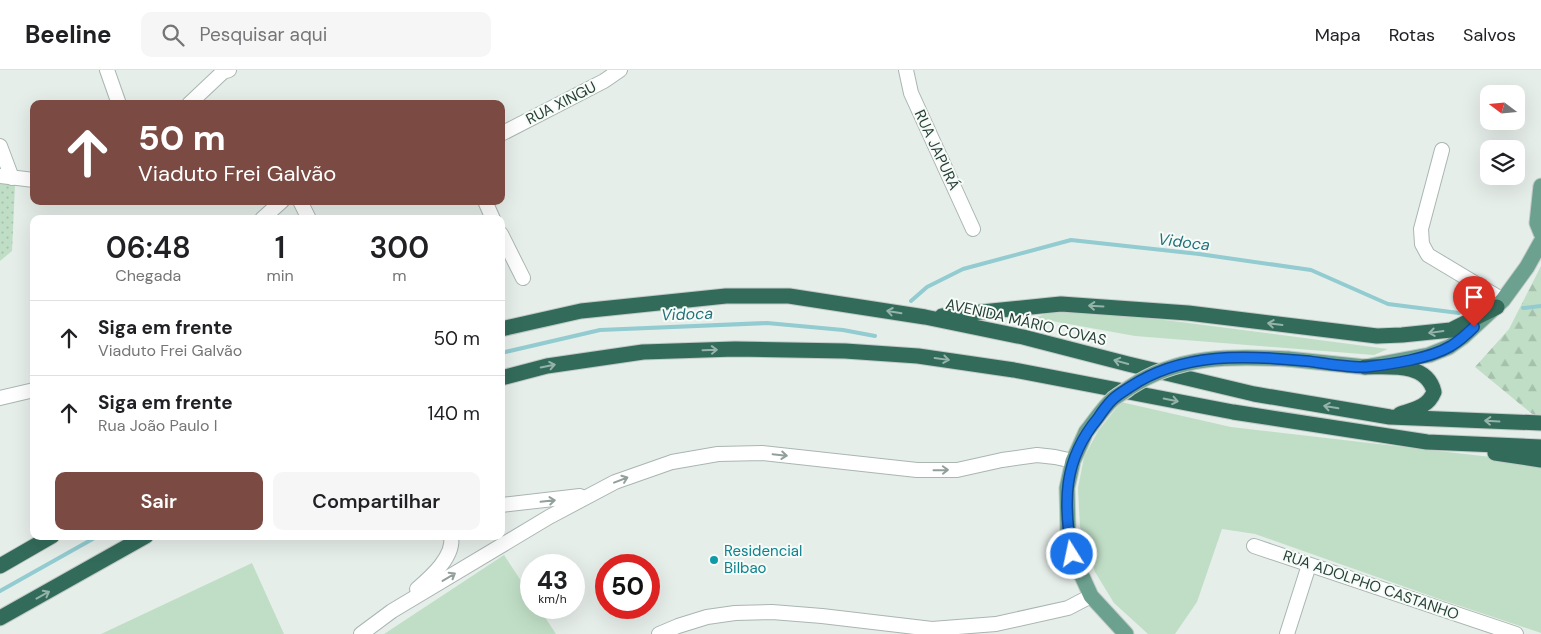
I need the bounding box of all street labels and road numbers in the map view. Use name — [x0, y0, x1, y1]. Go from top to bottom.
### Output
street label: RUA XINGU — [522, 77, 600, 129]
street label: RUA JAPURÁ — [910, 107, 964, 194]
street label: AVENIDA MÁRIO COVAS — [944, 294, 1109, 350]
street label: RUA ADOLPHO CASTANHO — [1280, 545, 1462, 625]

